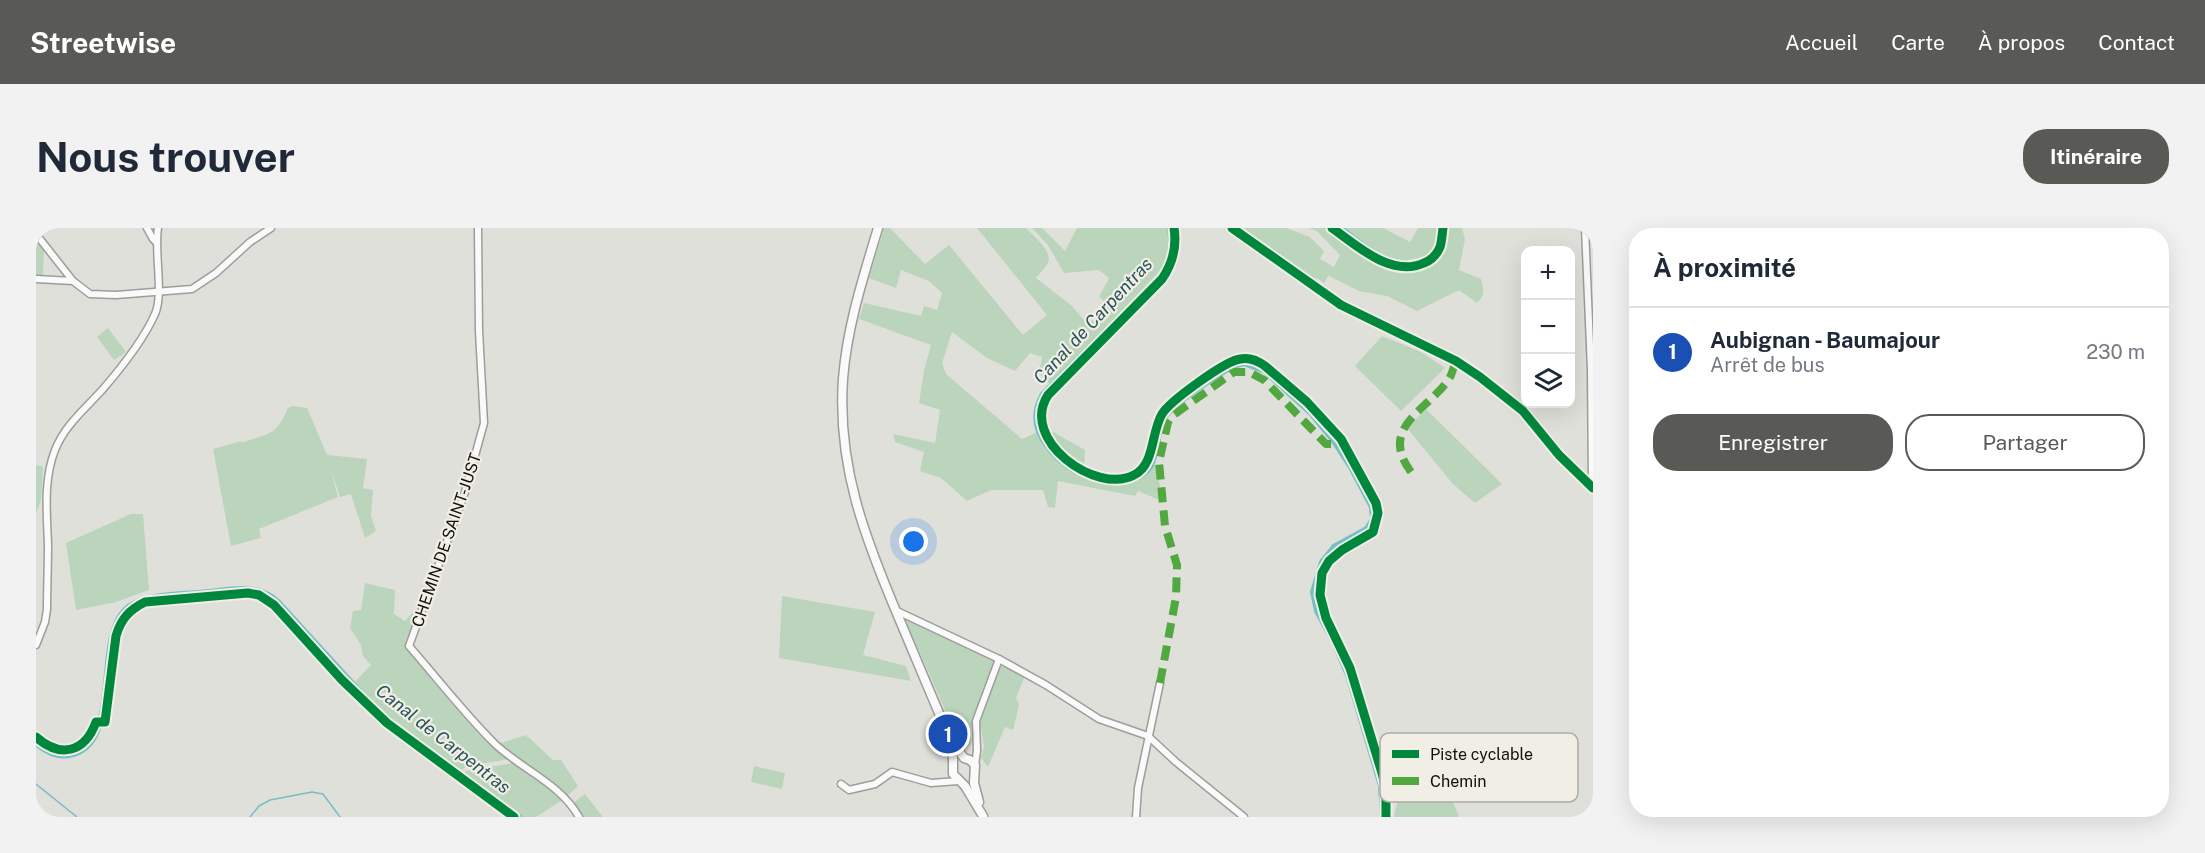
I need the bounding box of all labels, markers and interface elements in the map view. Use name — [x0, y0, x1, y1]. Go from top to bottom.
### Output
text: Streetwise — [30, 26, 176, 59]
text: Accueil — [1785, 30, 1858, 55]
text: Carte — [1891, 30, 1945, 55]
text: À propos — [1978, 30, 2065, 55]
text: Contact — [2098, 30, 2175, 55]
button: Itinéraire — [2023, 129, 2169, 184]
text: Nous trouver — [36, 132, 295, 181]
map controls — [1521, 246, 1575, 408]
button: + — [1521, 246, 1575, 300]
text: À proximité — [1653, 252, 1796, 283]
water label: Canal de Carpentras — [1029, 253, 1157, 388]
button: − — [1521, 300, 1575, 354]
text: Aubignan - Baumajour — [1710, 327, 1940, 353]
text: 1 — [1668, 340, 1677, 364]
text: 230 m — [2086, 340, 2145, 364]
text: Arrêt de bus — [1710, 353, 1825, 377]
button: layers — [1521, 354, 1575, 408]
button: Enregistrer — [1653, 414, 1893, 471]
button: Partager — [1905, 414, 2145, 471]
street label: CHEMIN DE SAINT-JUST — [408, 450, 485, 630]
your location — [899, 527, 928, 556]
water label: Canal de Carpentras — [372, 680, 515, 798]
pin: 1 — [928, 712, 968, 756]
legend — [1380, 733, 1578, 802]
text: Piste cyclable — [1430, 745, 1533, 764]
text: Chemin — [1430, 772, 1486, 791]

